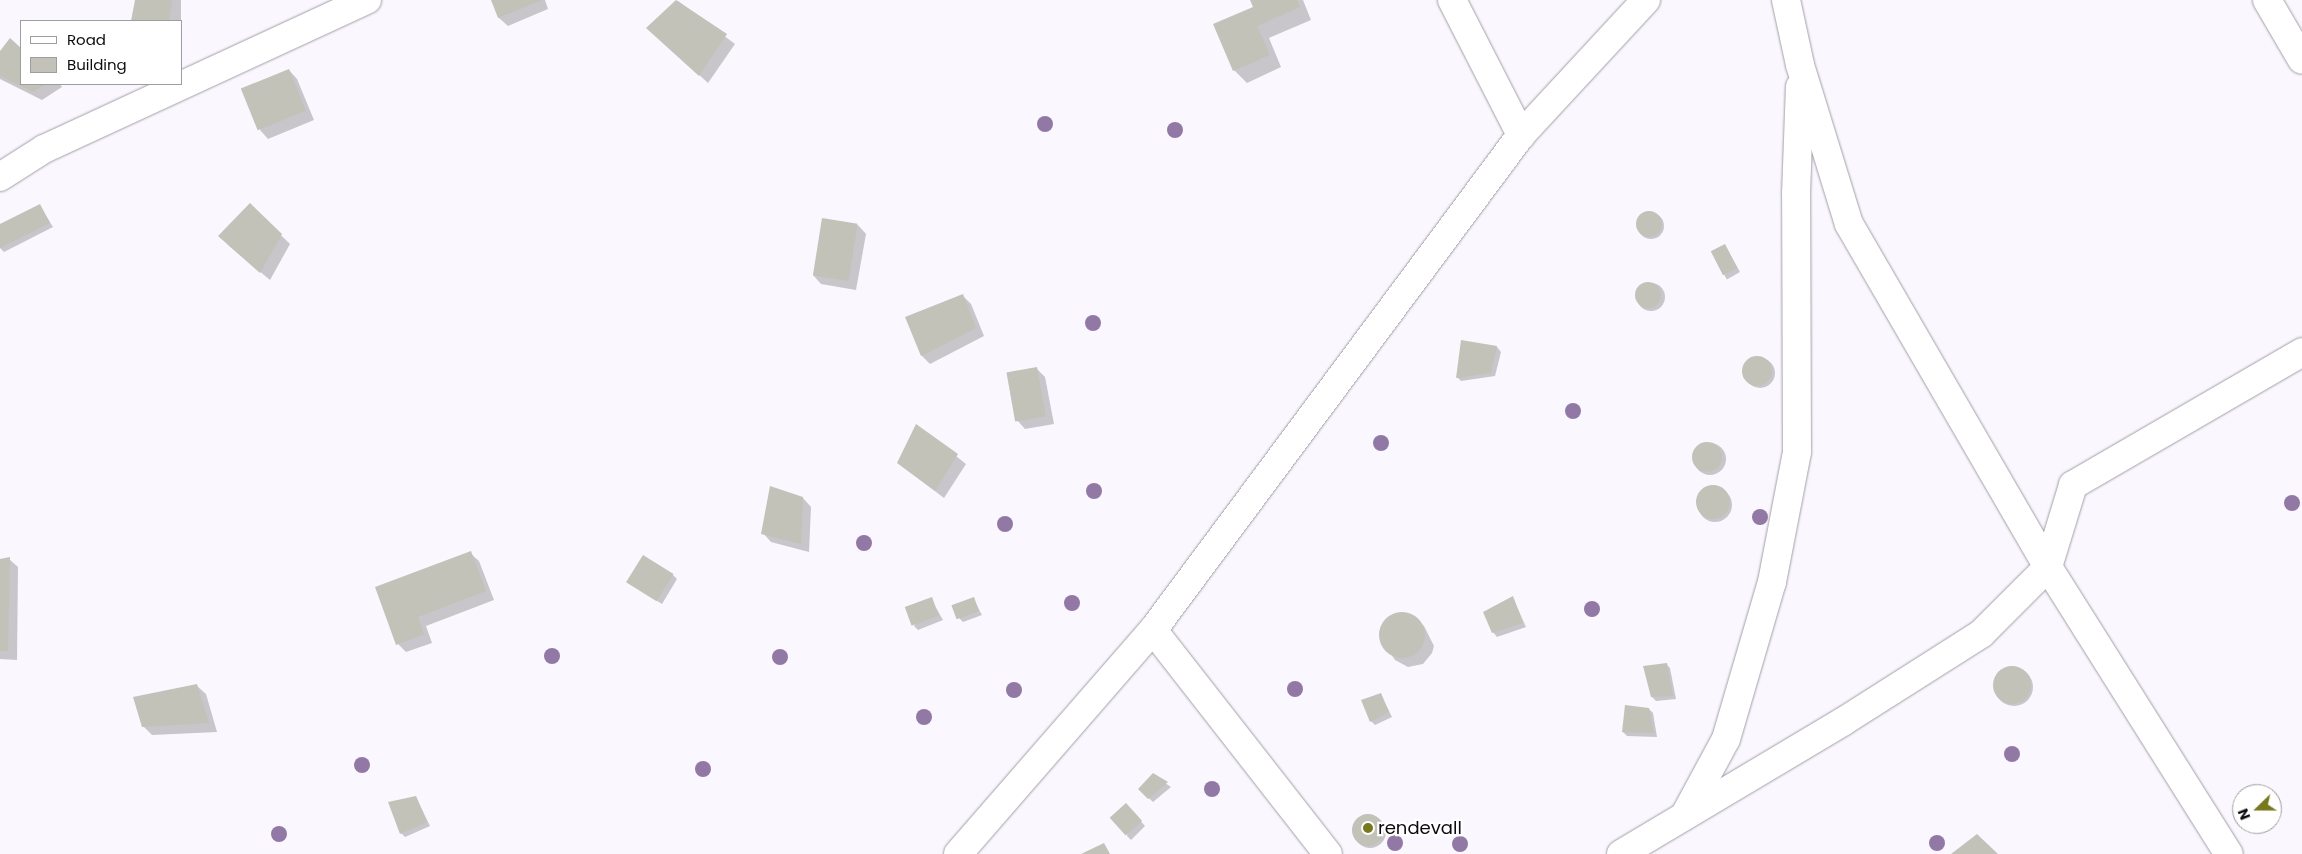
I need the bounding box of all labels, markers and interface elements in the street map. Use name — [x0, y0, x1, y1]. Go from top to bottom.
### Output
legend — [20, 20, 182, 85]
text: Road — [67, 29, 106, 50]
text: Building — [67, 54, 127, 75]
north arrow — [2232, 784, 2282, 834]
text: N — [2233, 806, 2255, 823]
place label: rendevall — [1378, 817, 1462, 839]
marker: rendevall — [1362, 822, 1374, 834]

